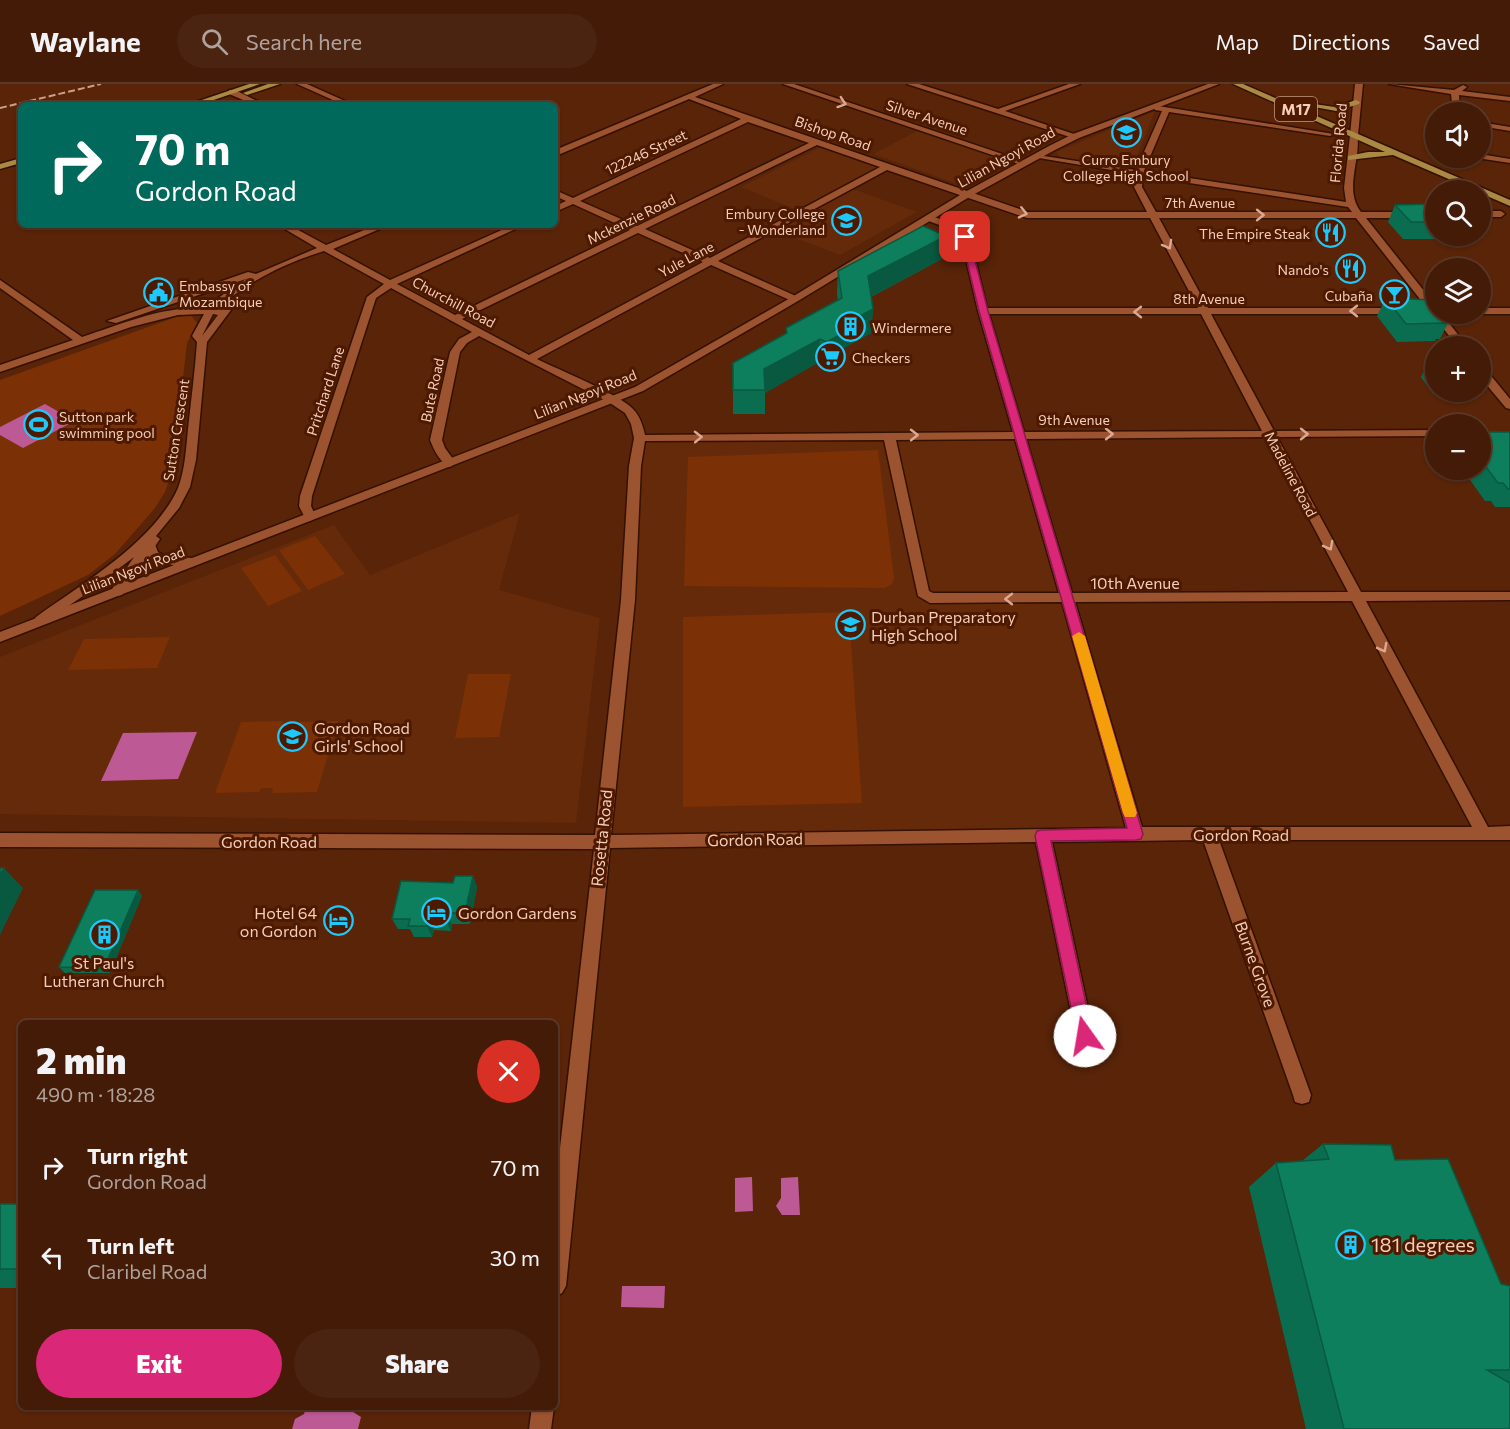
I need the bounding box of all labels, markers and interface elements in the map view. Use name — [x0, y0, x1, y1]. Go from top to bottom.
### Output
search box — [177, 14, 597, 68]
text: Waylane — [30, 24, 141, 58]
icon: search — [198, 25, 231, 58]
text: Search here — [246, 28, 362, 55]
text: Map — [1216, 29, 1259, 54]
text: Directions — [1292, 29, 1390, 54]
text: Saved — [1423, 29, 1480, 54]
one-way arrow — [836, 95, 847, 108]
street label: Silver Avenue — [884, 96, 970, 138]
road number: M17 — [1275, 97, 1317, 121]
street label: Florida Road — [1326, 102, 1350, 184]
map controls — [1425, 102, 1491, 480]
button: sound — [1425, 102, 1491, 168]
street label: Bishop Road — [793, 112, 873, 154]
school or university icon: Curro Embury College High School — [1110, 116, 1142, 148]
text: 70 m — [135, 122, 230, 174]
street label: Lilian Ngoyi Road — [954, 123, 1058, 191]
icon: right — [36, 126, 114, 204]
street label: 122246 Street — [602, 126, 690, 178]
place label: Curro Embury College High School — [1063, 151, 1189, 184]
text: Gordon Road — [135, 174, 297, 207]
button: search — [1425, 180, 1491, 246]
street label: Mckenzie Road — [584, 190, 678, 248]
street label: 7th Avenue — [1165, 194, 1235, 211]
place label: Embury College - Wonderland — [726, 205, 825, 238]
school or university icon: Embury College - Wonderland — [830, 205, 862, 237]
one-way arrow — [1018, 206, 1028, 219]
one-way arrow — [1256, 209, 1265, 221]
pin — [939, 211, 990, 262]
restaurant icon: The Empire Steak — [1315, 217, 1347, 249]
icon: arrive — [948, 220, 981, 253]
place label: The Empire Steak — [1199, 225, 1310, 242]
street label: Yule Lane — [655, 237, 717, 281]
one-way arrow — [1161, 239, 1172, 249]
restaurant icon: Nando's — [1334, 253, 1366, 285]
button: layers — [1425, 258, 1491, 324]
place label: Nando's — [1277, 261, 1329, 278]
street label: Churchill Road — [409, 273, 499, 331]
public building icon: Embassy of Mozambique — [142, 277, 174, 309]
place label: Embassy of Mozambique — [179, 277, 262, 310]
bar icon: Cubaña — [1378, 279, 1410, 311]
place label: Cubaña — [1325, 287, 1373, 304]
street label: 8th Avenue — [1173, 290, 1245, 307]
one-way arrow — [1350, 305, 1359, 317]
one-way arrow — [1134, 306, 1143, 318]
building icon: Windermere — [835, 311, 867, 343]
place label: Windermere — [872, 319, 951, 336]
button: + — [1425, 336, 1491, 402]
supermarket icon: Checkers — [815, 341, 847, 373]
street label: Pritchard Lane — [303, 344, 347, 438]
place label: Checkers — [852, 349, 910, 366]
street label: Bute Road — [417, 356, 447, 424]
street label: Lilian Ngoyi Road — [531, 366, 639, 422]
street label: Sutton Crescent — [160, 377, 193, 482]
sports icon: Sutton park swimming pool — [22, 408, 54, 440]
place label: Sutton park swimming pool — [59, 408, 155, 441]
street label: 9th Avenue — [1038, 411, 1110, 428]
button: − — [1425, 414, 1491, 480]
one-way arrow — [1105, 428, 1114, 440]
one-way arrow — [1300, 428, 1309, 440]
one-way arrow — [910, 429, 919, 441]
street label: Madeline Road — [1261, 429, 1321, 519]
one-way arrow — [694, 431, 703, 443]
one-way arrow — [1322, 540, 1333, 551]
street label: Lilian Ngoyi Road — [79, 543, 187, 597]
street label: 10th Avenue — [1090, 573, 1180, 592]
one-way arrow — [1005, 593, 1014, 605]
place label: Durban Preparatory High School — [871, 607, 1016, 644]
school or university icon: Durban Preparatory High School — [834, 609, 866, 641]
one-way arrow — [1376, 642, 1387, 653]
place label: Gordon Road Girls' School — [314, 718, 410, 755]
school or university icon: Gordon Road Girls' School — [277, 720, 309, 752]
street label: Rosetta Road — [586, 789, 616, 887]
street label: Gordon Road — [1193, 825, 1289, 844]
street label: Gordon Road — [707, 829, 803, 849]
street label: Gordon Road — [221, 832, 317, 851]
hotel icon: Gordon Gardens — [421, 896, 453, 928]
place label: Hotel 64 on Gordon — [240, 903, 317, 940]
place label: Gordon Gardens — [458, 903, 577, 922]
hotel icon: Hotel 64 on Gordon — [322, 905, 354, 937]
building icon: St Paul's Lutheran Church — [88, 918, 120, 950]
street label: Burne Grove — [1232, 919, 1280, 1009]
place label: St Paul's Lutheran Church — [43, 953, 165, 990]
position arrow — [1053, 1004, 1117, 1068]
text: 2 min — [36, 1037, 126, 1081]
button: close — [477, 1040, 540, 1103]
text: 490 m · 18:28 — [36, 1082, 155, 1106]
text: Turn right — [87, 1142, 188, 1169]
icon: right — [36, 1151, 69, 1184]
text: 70 m — [491, 1154, 540, 1181]
text: Gordon Road — [87, 1169, 207, 1193]
building icon: 181 degrees — [1334, 1228, 1366, 1260]
text: Turn left — [87, 1232, 174, 1259]
place label: 181 degrees — [1371, 1232, 1475, 1256]
icon: left — [36, 1241, 69, 1274]
text: 30 m — [490, 1244, 540, 1271]
text: Claribel Road — [87, 1259, 207, 1283]
button: Exit — [36, 1329, 282, 1398]
button: Share — [294, 1329, 540, 1398]

